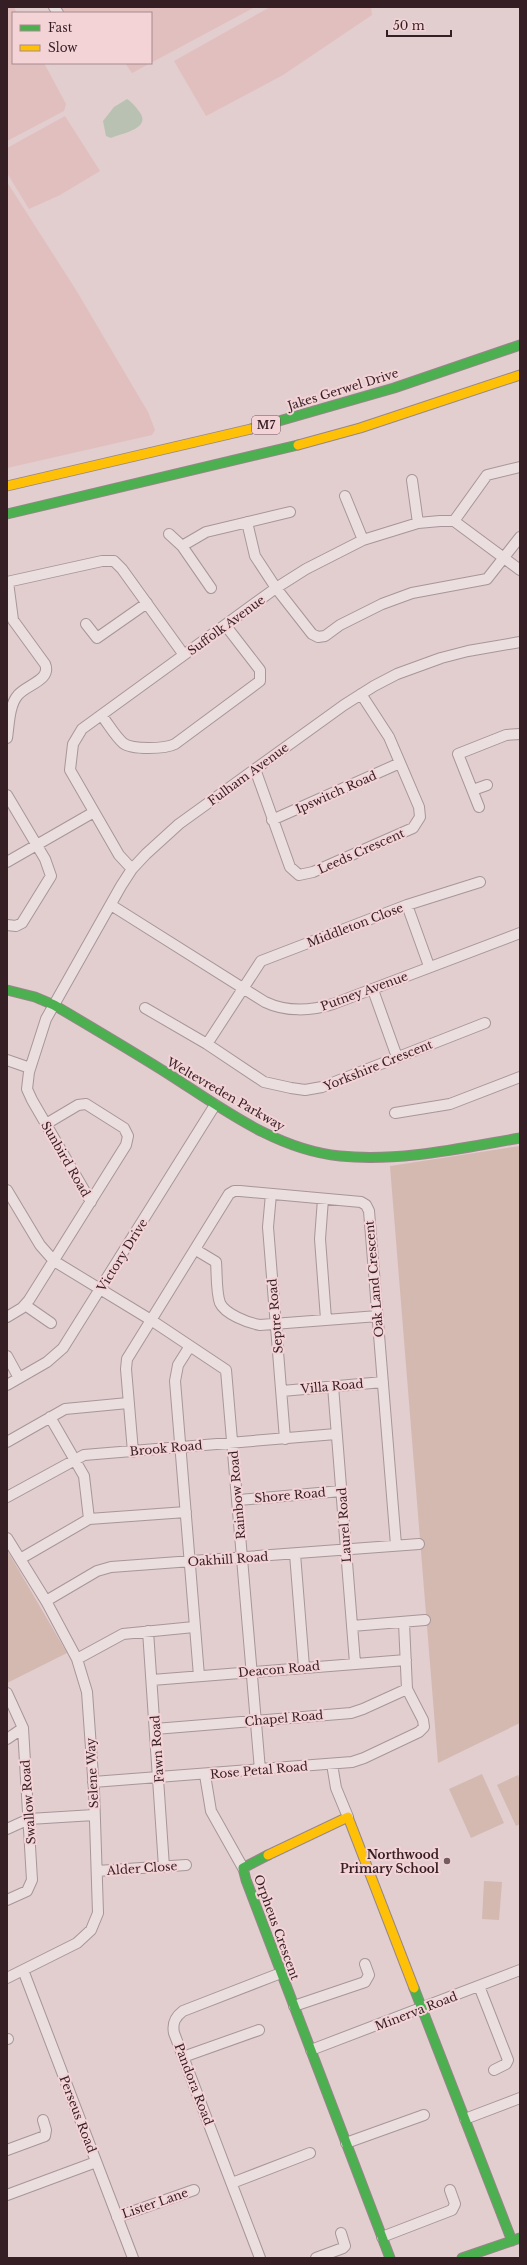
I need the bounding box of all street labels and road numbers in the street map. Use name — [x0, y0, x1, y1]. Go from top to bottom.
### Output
street label: Jakes Gerwel Drive — [284, 365, 400, 414]
road number: M7 — [252, 416, 280, 434]
street label: Suffolk Avenue — [184, 592, 268, 658]
street label: Fulham Avenue — [205, 740, 292, 808]
street label: Ipswitch Road — [293, 767, 379, 817]
street label: Leeds Crescent — [315, 825, 407, 877]
street label: Middleton Close — [305, 900, 405, 950]
street label: Putney Avenue — [318, 968, 410, 1014]
street label: Yorkshire Crescent — [321, 1036, 435, 1094]
street label: Weltevreden Parkway — [163, 1054, 288, 1134]
street label: Sunbird Road — [38, 1118, 94, 1200]
street label: Victory Drive — [93, 1216, 150, 1295]
street label: Oak Land Crescent — [361, 1219, 387, 1338]
street label: Septre Road — [264, 1278, 286, 1354]
street label: Villa Road — [299, 1376, 364, 1396]
street label: Brook Road — [129, 1437, 203, 1459]
street label: Rainbow Road — [226, 1450, 248, 1540]
street label: Shore Road — [254, 1484, 326, 1506]
street label: Laurel Road — [334, 1487, 354, 1563]
street label: Oakhill Road — [187, 1549, 269, 1569]
street label: Deacon Road — [237, 1658, 321, 1680]
street label: Chapel Road — [244, 1707, 324, 1729]
street label: Fawn Road — [147, 1715, 167, 1783]
street label: Selene Way — [83, 1737, 101, 1809]
street label: Rose Petal Road — [209, 1758, 309, 1782]
street label: Swallow Road — [18, 1759, 38, 1845]
street label: Alder Close — [105, 1858, 178, 1878]
street label: Orpheus Crescent — [251, 1872, 303, 1982]
street label: Minerva Road — [373, 1988, 459, 2034]
street label: Pandora Road — [171, 2041, 217, 2127]
street label: Perseus Road — [56, 2073, 100, 2155]
street label: Lister Lane — [120, 2185, 190, 2221]

